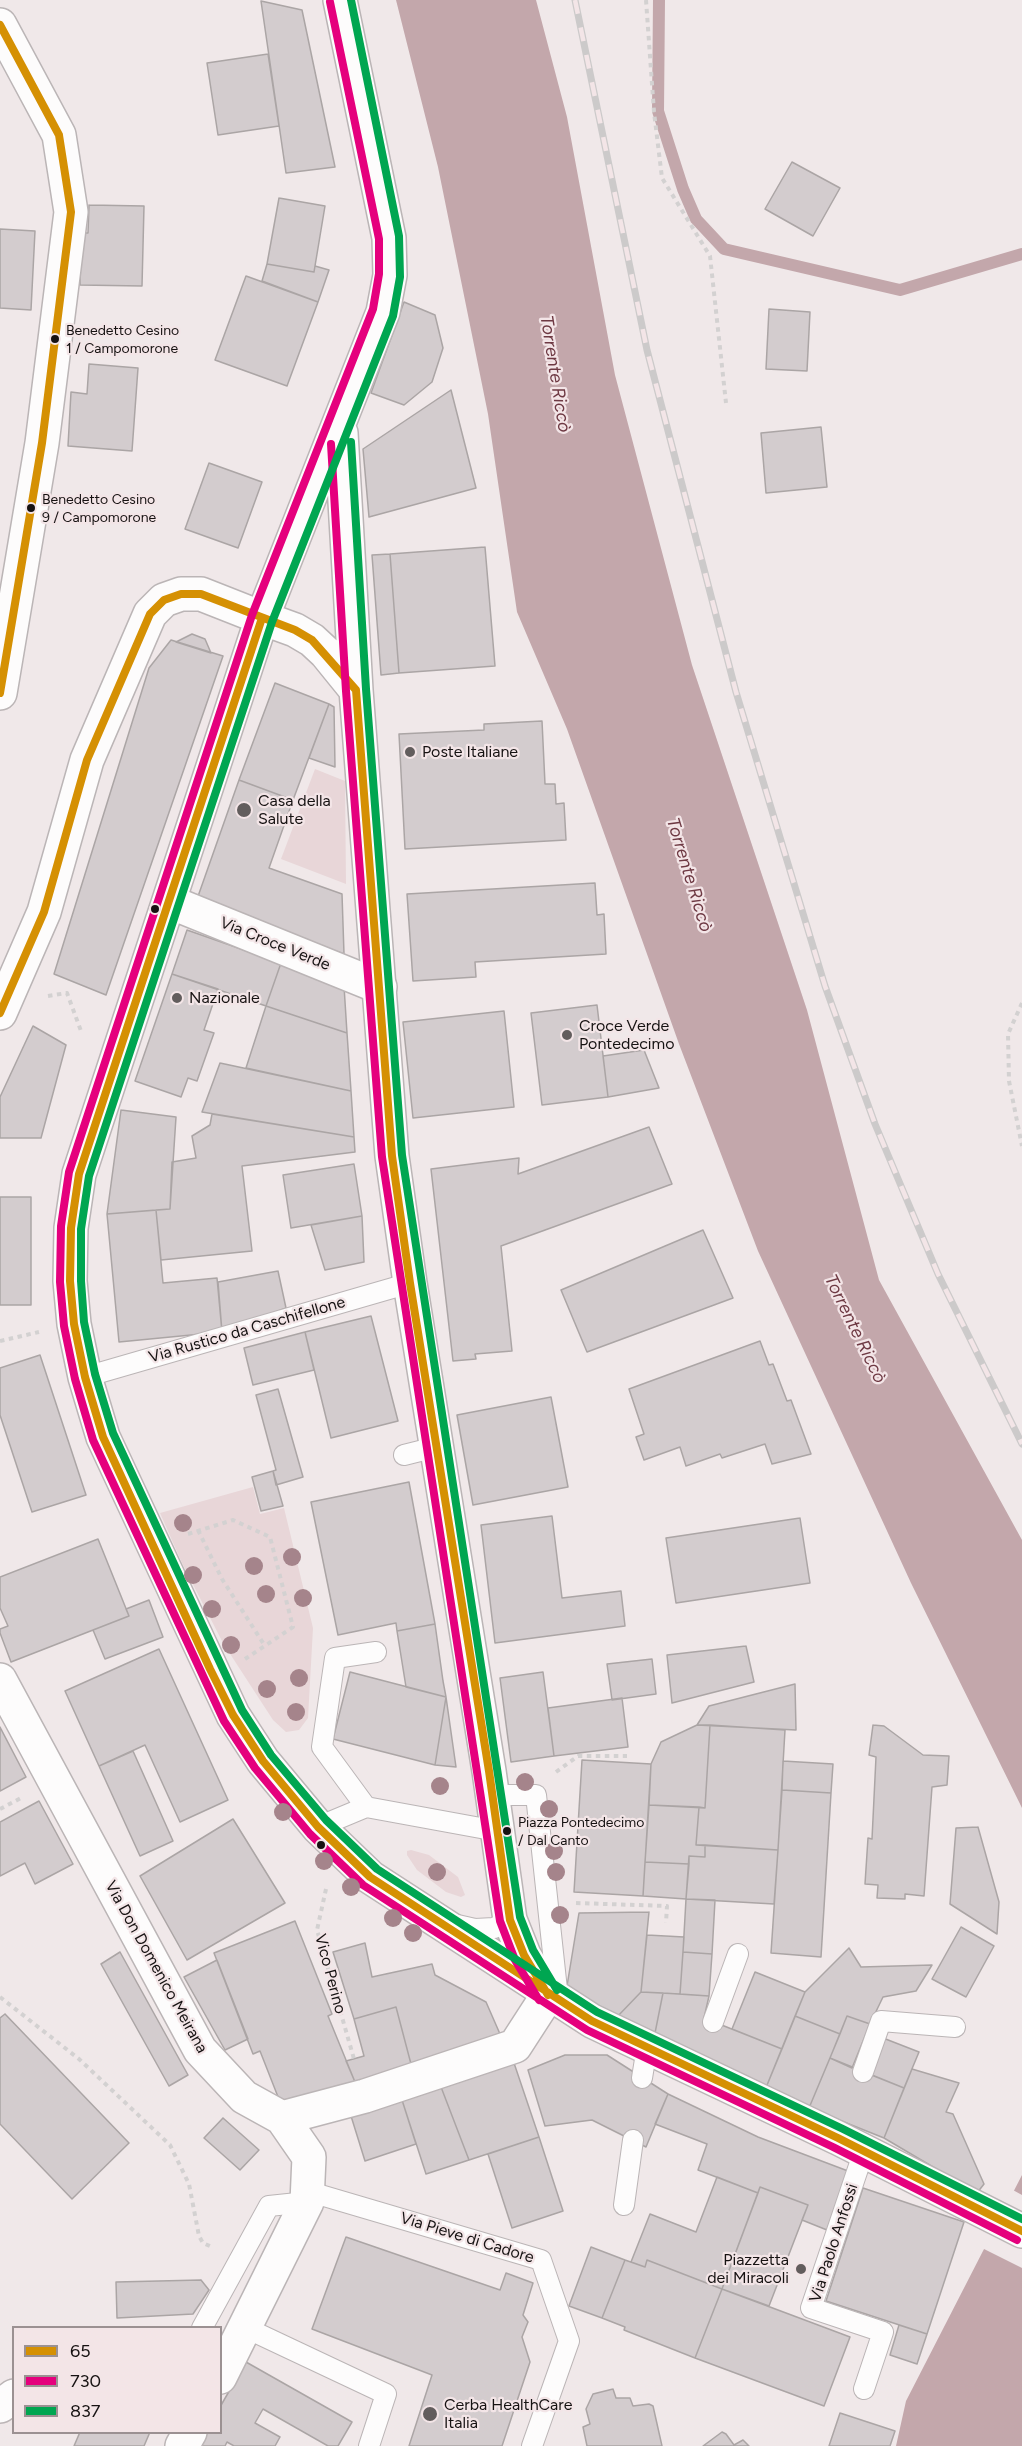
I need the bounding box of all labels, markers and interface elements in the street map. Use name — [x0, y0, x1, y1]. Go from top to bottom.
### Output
water label: Torrente Riccò — [535, 314, 575, 434]
place label: Benedetto Cesino 1 / Campomorone — [66, 323, 179, 356]
marker: Benedetto Cesino 1 / Campomorone — [49, 333, 61, 345]
place label: Benedetto Cesino 9 / Campomorone — [42, 492, 156, 524]
marker: Benedetto Cesino 9 / Campomorone — [25, 502, 37, 514]
place label: Poste Italiane — [422, 742, 518, 762]
marker: Poste Italiane — [403, 745, 417, 759]
place label: Casa della Salute — [258, 791, 331, 829]
marker: Casa della Salute — [235, 801, 253, 819]
water label: Torrente Riccò — [661, 815, 717, 935]
unlabelled marker — [149, 903, 161, 915]
street label: Via Croce Verde — [217, 913, 333, 975]
place label: Nazionale — [189, 988, 260, 1008]
marker: Nazionale — [170, 991, 184, 1005]
place label: Croce Verde Pontedecimo — [579, 1016, 674, 1054]
marker: Croce Verde Pontedecimo — [560, 1028, 574, 1042]
water label: Torrente Riccò — [819, 1271, 891, 1387]
street label: Via Rustico da Caschifellone — [147, 1293, 347, 1367]
place label: Piazza Pontedecimo / Dal Canto — [518, 1815, 644, 1847]
marker: Piazza Pontedecimo / Dal Canto — [501, 1825, 513, 1837]
unlabelled marker — [315, 1839, 327, 1851]
street label: Via Don Domenico Meirana — [101, 1878, 211, 2056]
street label: Vico Perino — [310, 1932, 350, 2016]
street label: Via Paolo Anfossi — [806, 2181, 862, 2305]
street label: Via Pieve di Cadore — [398, 2209, 536, 2267]
place label: Piazzetta dei Miracoli — [707, 2250, 789, 2288]
marker: Piazzetta dei Miracoli — [794, 2262, 808, 2276]
legend — [12, 2326, 222, 2434]
text: 65 — [70, 2340, 91, 2362]
text: 730 — [70, 2370, 101, 2392]
place label: Cerba HealthCare Italia — [444, 2395, 572, 2433]
text: 837 — [70, 2400, 101, 2422]
marker: Cerba HealthCare Italia — [421, 2405, 439, 2423]

